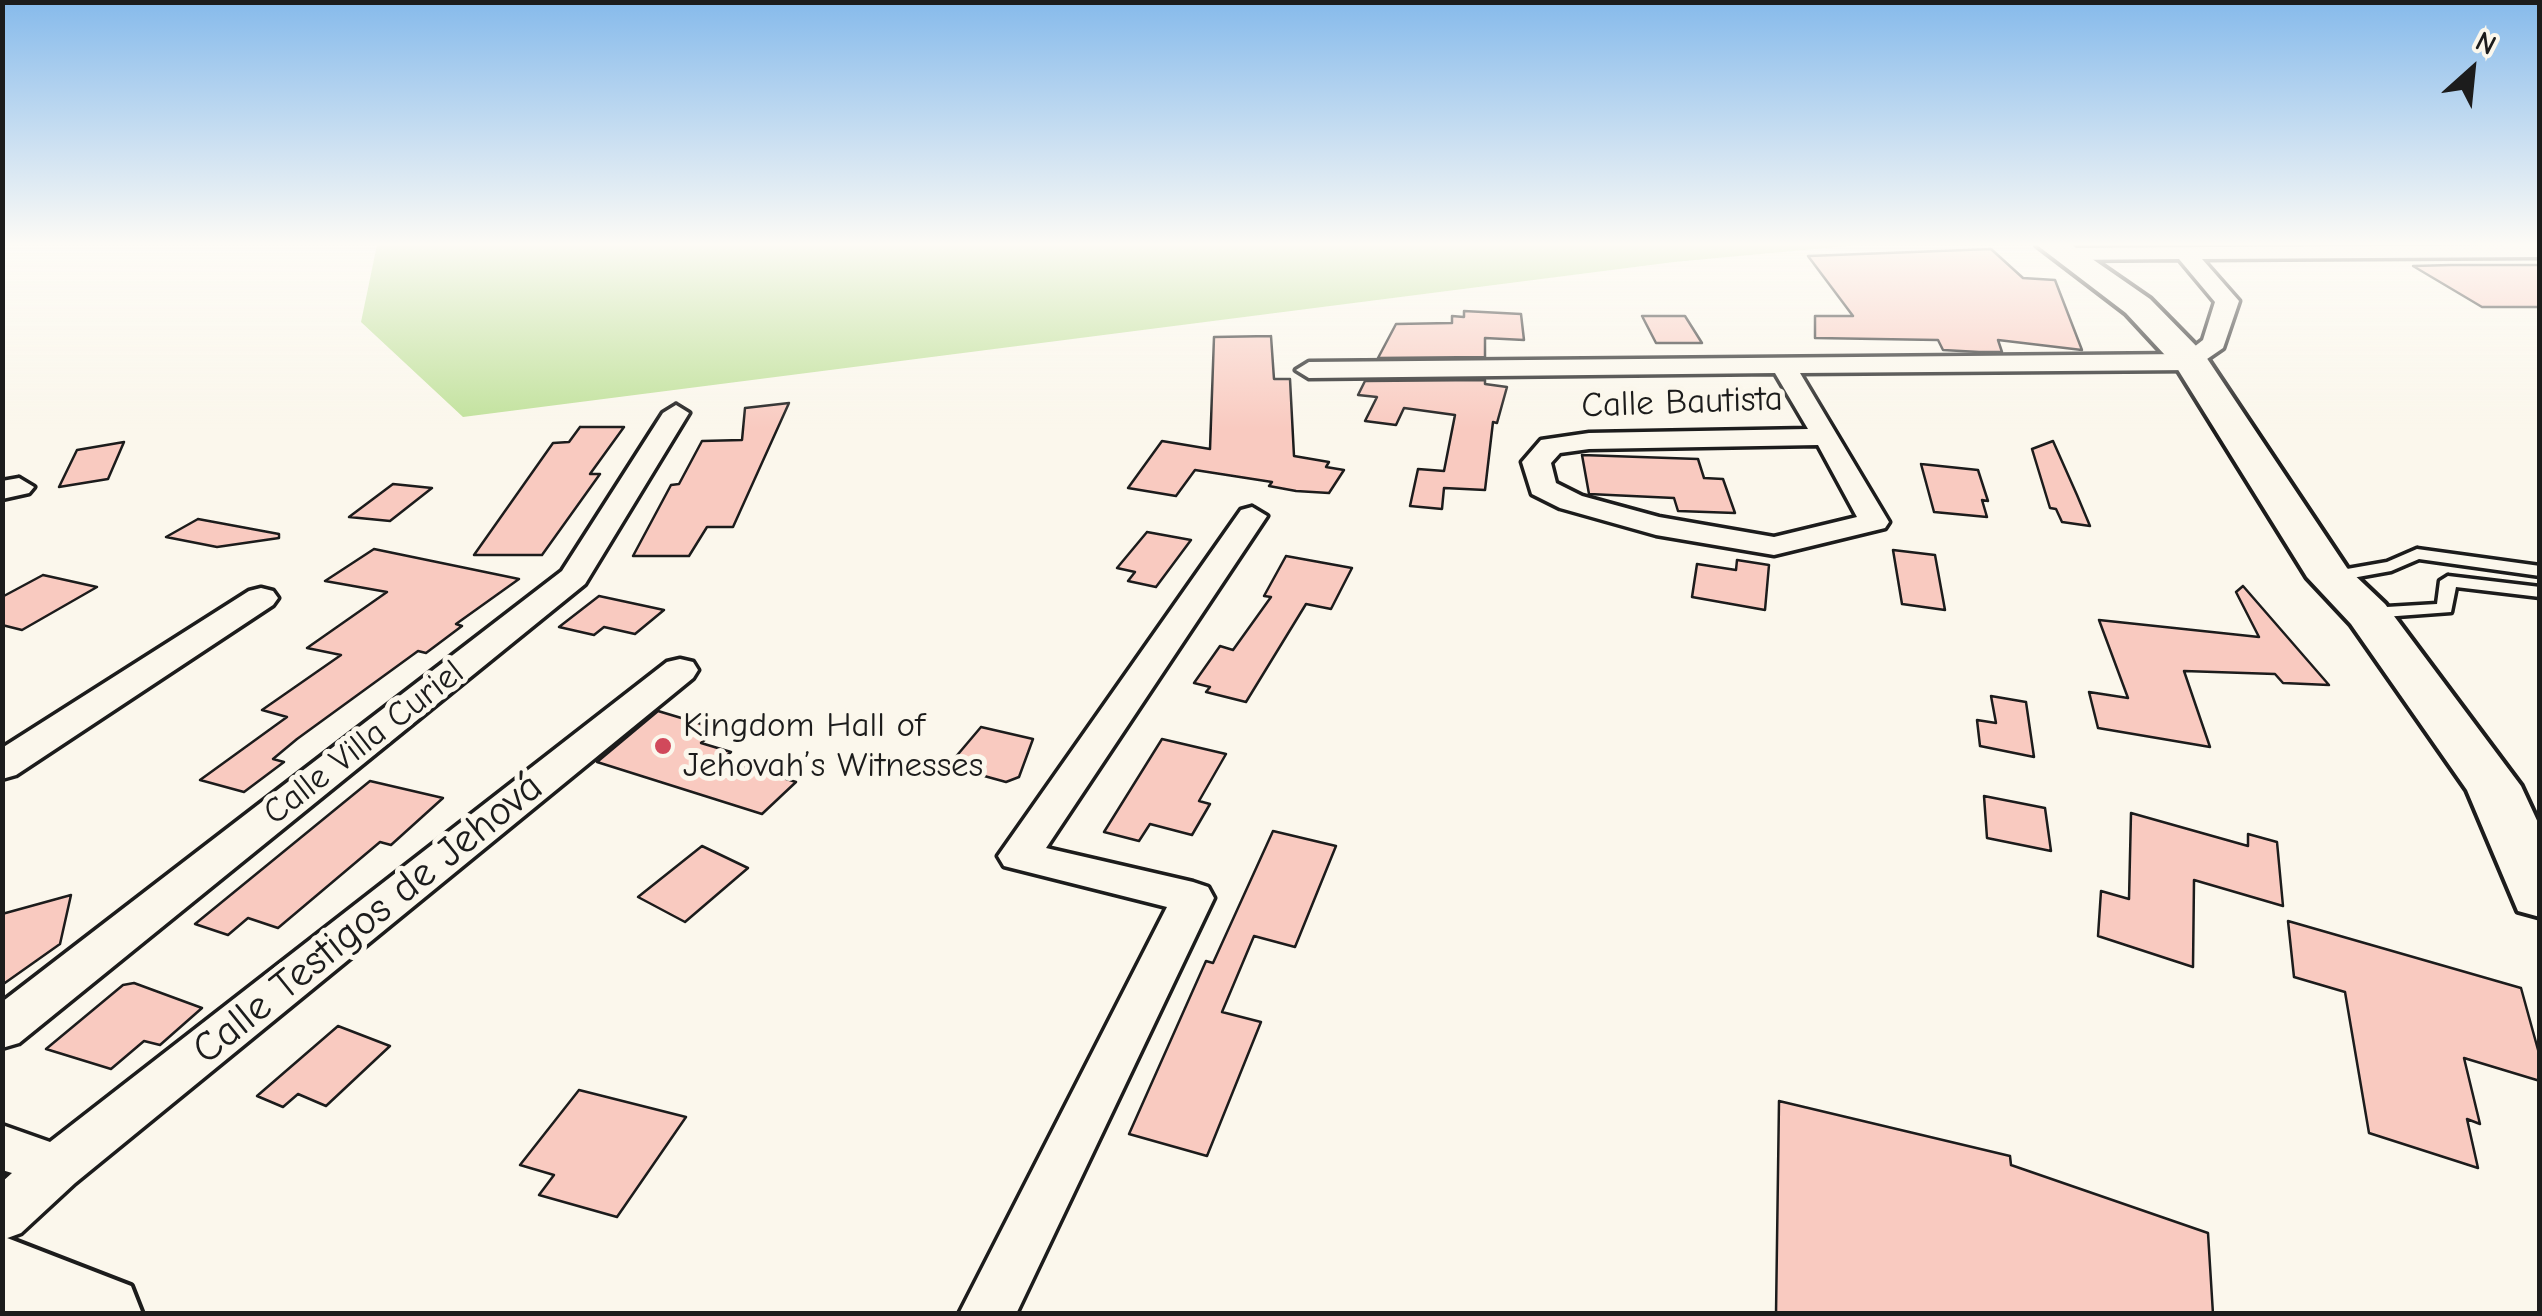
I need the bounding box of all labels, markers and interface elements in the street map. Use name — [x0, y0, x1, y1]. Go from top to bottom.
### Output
north arrow — [2422, 20, 2522, 120]
text: N — [2470, 25, 2501, 62]
street label: Calle Bautista — [1581, 378, 1783, 428]
street label: Calle Villa Curiel — [256, 652, 472, 834]
place label: Kingdom Hall of Jehovah’s Witnesses — [683, 705, 983, 787]
marker: Kingdom Hall of Jehovah’s Witnesses — [652, 735, 674, 757]
street label: Calle Testigos de Jehová — [183, 762, 553, 1076]

